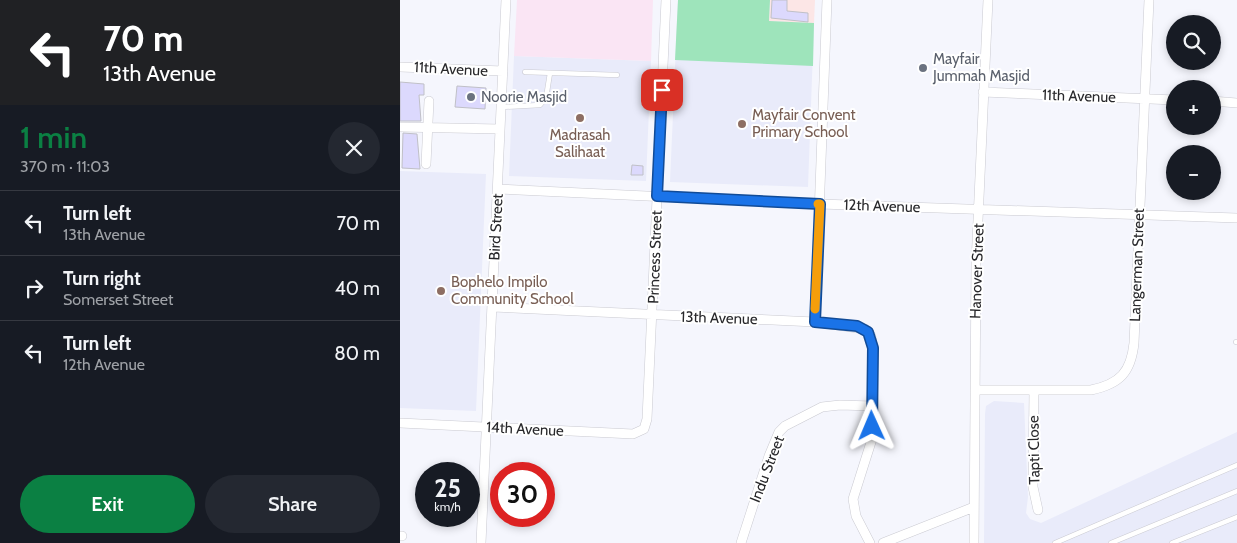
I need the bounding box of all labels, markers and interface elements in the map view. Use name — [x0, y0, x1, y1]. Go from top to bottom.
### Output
map controls — [1166, 15, 1221, 200]
button: search — [1166, 15, 1221, 70]
text: 70 m — [103, 17, 184, 60]
icon: left — [20, 20, 85, 85]
place label: Mayfair Jummah Masjid — [932, 50, 1030, 85]
street label: 11th Avenue — [414, 58, 489, 80]
text: 13th Avenue — [103, 60, 216, 87]
marker: Mayfair Jummah Masjid — [917, 62, 929, 74]
pin — [641, 69, 683, 111]
icon: arrive — [648, 76, 676, 104]
button: + — [1166, 80, 1221, 135]
street label: 11th Avenue — [1042, 86, 1117, 106]
place label: Noorie Masjid — [481, 88, 567, 106]
marker: Noorie Masjid — [465, 91, 477, 103]
place label: Mayfair Convent Primary School — [752, 106, 856, 141]
marker: Madrasah Salihaat — [574, 112, 586, 124]
marker: Mayfair Convent Primary School — [736, 118, 748, 130]
text: 1 min — [20, 119, 87, 156]
button: close — [328, 122, 380, 174]
place label: Madrasah Salihaat — [550, 126, 611, 161]
button: − — [1166, 145, 1221, 200]
text: 370 m · 11:03 — [20, 157, 110, 176]
street label: Bird Street — [485, 193, 507, 261]
street label: 12th Avenue — [843, 196, 921, 216]
text: Turn left — [63, 202, 131, 225]
street label: Langerman Street — [1126, 208, 1148, 322]
icon: left — [20, 209, 48, 237]
street label: Princess Street — [644, 210, 666, 304]
text: 70 m — [336, 212, 380, 235]
street label: Hanover Street — [966, 223, 988, 319]
text: 13th Avenue — [63, 225, 145, 244]
text: Turn right — [63, 267, 141, 290]
place label: Bophelo Impilo Community School — [451, 273, 574, 308]
icon: right — [20, 274, 48, 302]
text: 40 m — [335, 277, 380, 300]
marker: Bophelo Impilo Community School — [435, 285, 447, 297]
text: Somerset Street — [63, 290, 173, 309]
street label: 13th Avenue — [680, 308, 758, 328]
text: Turn left — [63, 332, 131, 355]
icon: left — [20, 339, 48, 367]
text: 80 m — [334, 342, 380, 365]
text: 12th Avenue — [63, 355, 145, 374]
position arrow — [845, 399, 897, 451]
street label: Tapti Close — [1024, 415, 1044, 485]
street label: 14th Avenue — [486, 418, 565, 440]
street label: Indu Street — [746, 433, 788, 505]
speed limit sign: 30 — [490, 462, 555, 527]
text: 25 — [434, 473, 461, 503]
button: Exit — [20, 475, 195, 533]
button: Share — [205, 475, 380, 533]
text: km/h — [434, 499, 461, 514]

